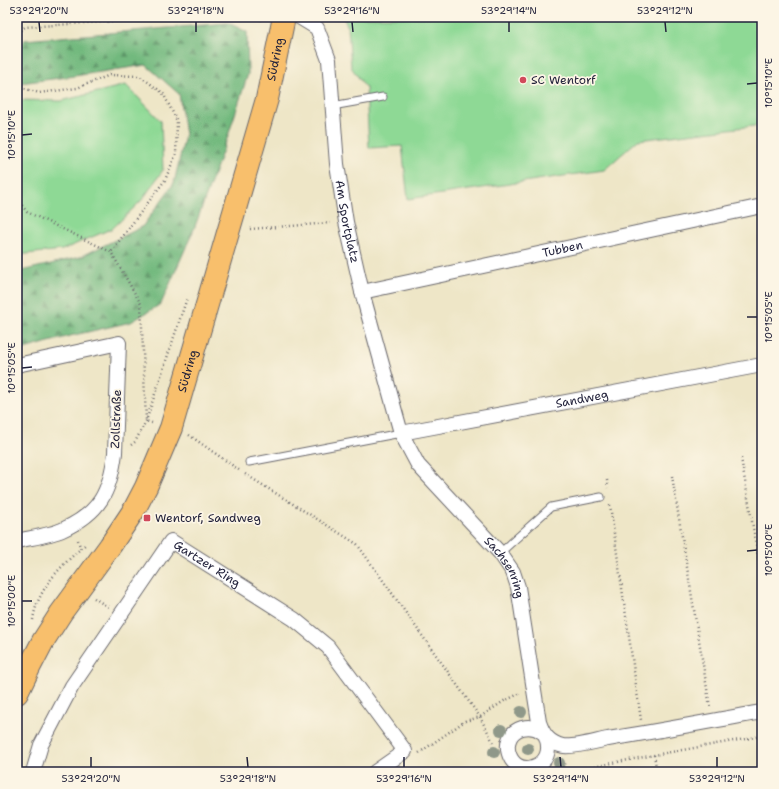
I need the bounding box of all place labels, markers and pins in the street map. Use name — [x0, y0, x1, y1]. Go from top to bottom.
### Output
place label: SC Wentorf — [531, 72, 596, 88]
marker: SC Wentorf — [518, 75, 528, 85]
place label: Wentorf, Sandweg — [155, 510, 261, 526]
marker: Wentorf, Sandweg — [142, 513, 152, 523]

